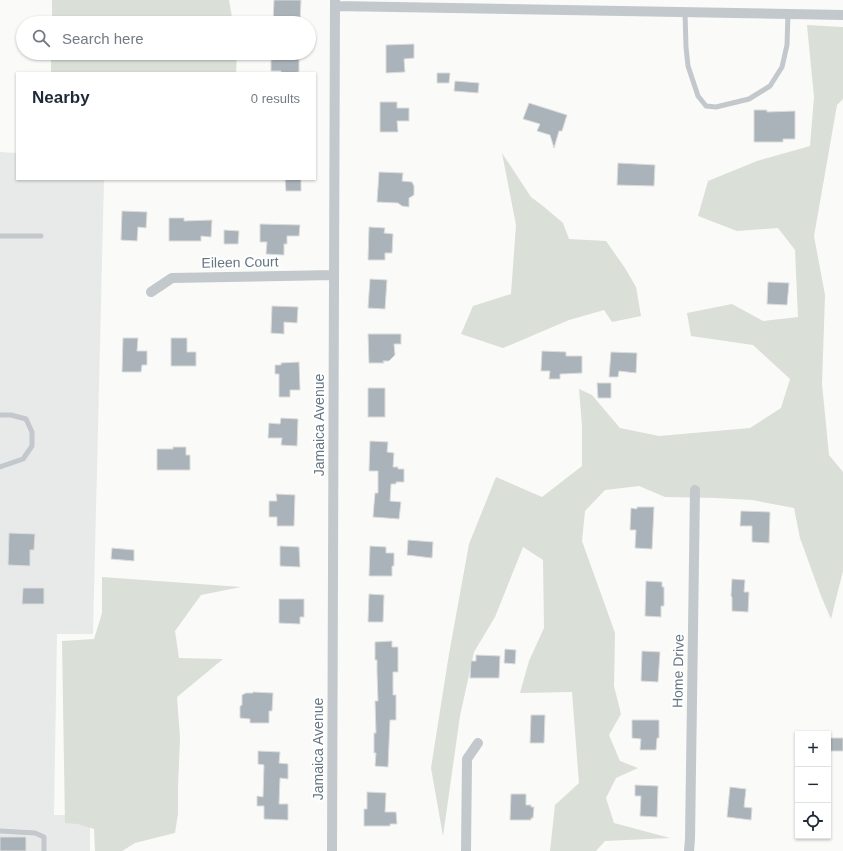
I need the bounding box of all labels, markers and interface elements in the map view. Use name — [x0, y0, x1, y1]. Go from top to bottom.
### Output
search box — [16, 16, 316, 60]
icon: search — [30, 27, 52, 49]
text: Search here — [62, 30, 144, 47]
text: Nearby — [32, 88, 90, 107]
text: 0 results — [251, 91, 300, 106]
street label: Eileen Court — [201, 253, 279, 271]
street label: Jamaica Avenue — [311, 374, 327, 476]
street label: Home Drive — [669, 634, 687, 708]
street label: Jamaica Avenue — [310, 698, 326, 800]
map controls — [795, 731, 831, 839]
button: + — [795, 731, 831, 767]
button: − — [795, 767, 831, 803]
button: locate — [795, 803, 831, 839]

